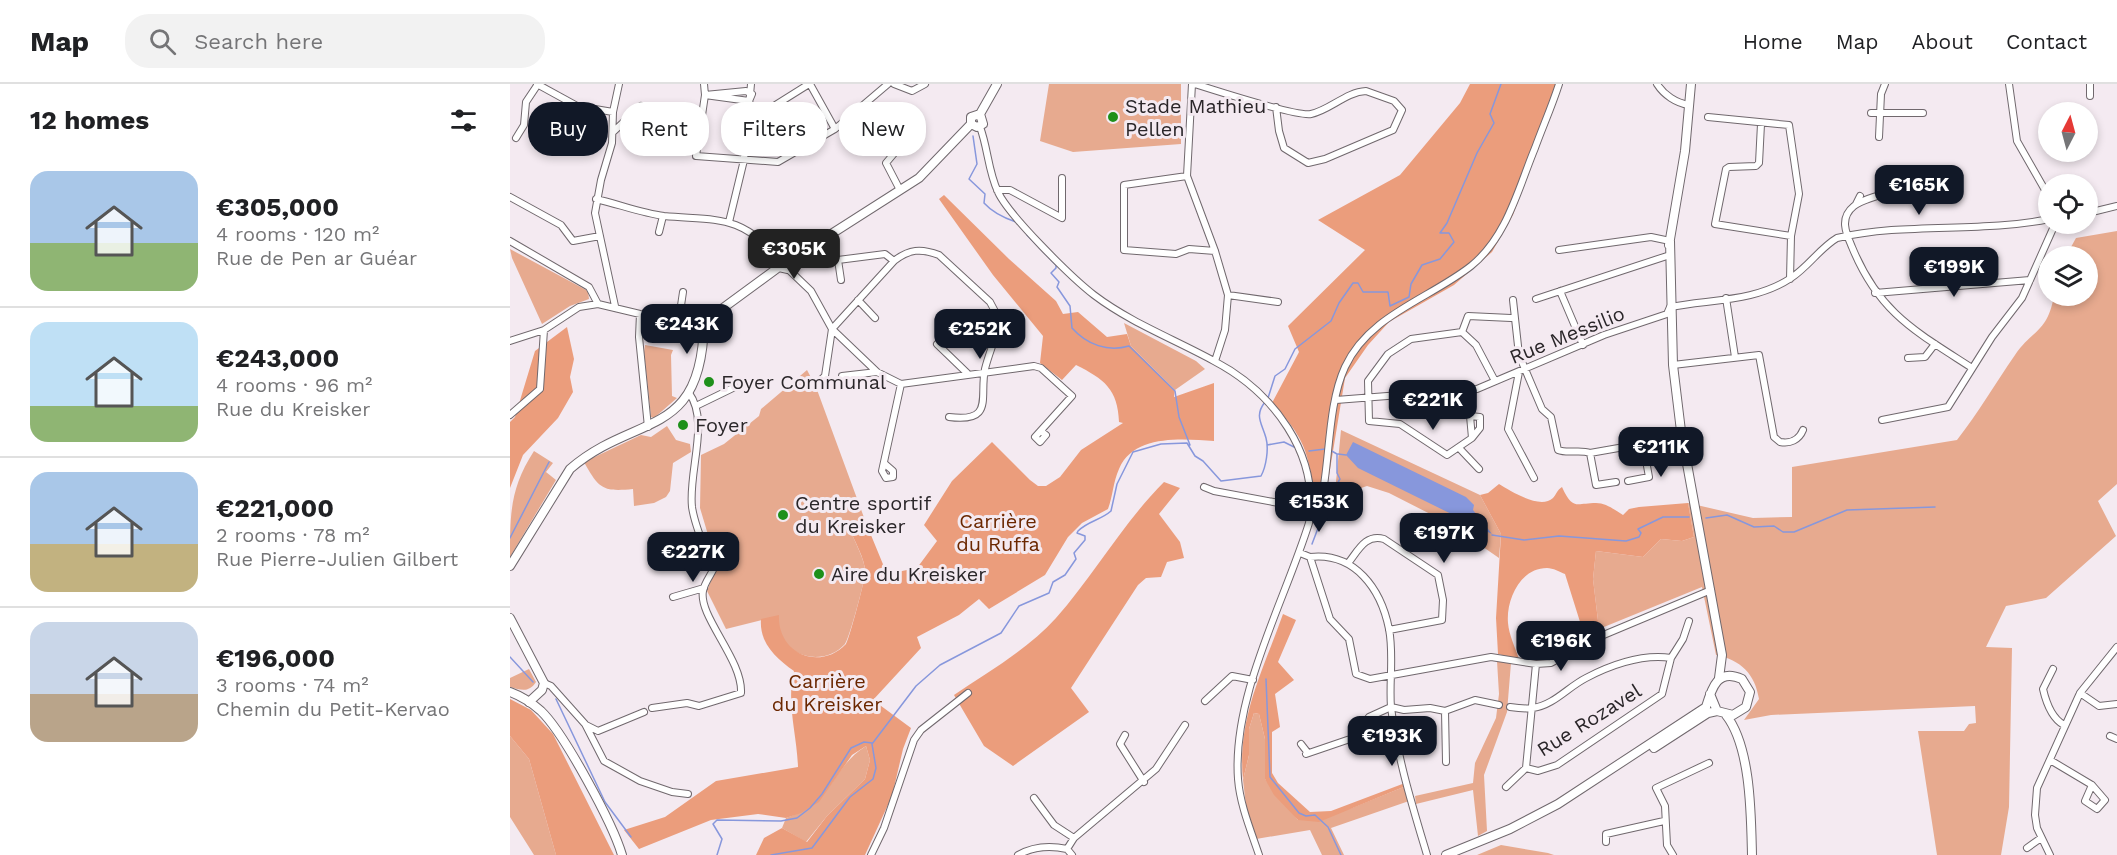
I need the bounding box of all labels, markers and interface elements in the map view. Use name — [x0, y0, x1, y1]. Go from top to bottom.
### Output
search box — [125, 14, 545, 68]
text: Map — [30, 25, 89, 58]
icon: search — [146, 25, 179, 58]
text: Search here — [194, 29, 323, 54]
text: Home — [1743, 29, 1803, 54]
text: Map — [1836, 29, 1879, 54]
text: About — [1912, 29, 1973, 54]
text: Contact — [2006, 29, 2087, 54]
place label: Stade Mathieu Pellen — [1125, 94, 1266, 141]
chip: Buy — [528, 102, 608, 156]
chip: Rent — [620, 102, 709, 156]
chip: Filters — [721, 102, 827, 156]
chip: New — [839, 102, 926, 156]
north arrow — [2038, 102, 2098, 162]
map controls — [2038, 102, 2098, 306]
icon: filters — [447, 104, 480, 137]
text: 12 homes — [30, 105, 149, 135]
marker: Stade Mathieu Pellen — [1106, 110, 1120, 124]
pin: €165K — [1877, 165, 1961, 216]
text: €165K — [1889, 172, 1949, 196]
button: locate — [2038, 174, 2098, 234]
text: €305,000 — [216, 192, 339, 222]
icon: home — [78, 195, 150, 267]
text: 4 rooms · 120 m² — [216, 222, 379, 246]
pin: €305K — [752, 229, 836, 280]
text: €305K — [762, 236, 826, 260]
text: Rue de Pen ar Guéar — [216, 246, 417, 270]
button: layers — [2038, 246, 2098, 306]
pin: €199K — [1912, 247, 1996, 298]
text: €199K — [1923, 254, 1985, 278]
street label: Rue Messilio — [1506, 301, 1628, 369]
pin: €243K — [645, 304, 729, 355]
pin: €252K — [938, 309, 1022, 360]
text: €243K — [655, 311, 719, 335]
text: €252K — [948, 316, 1012, 340]
text: €243,000 — [216, 343, 339, 373]
icon: home — [78, 346, 150, 418]
place label: Foyer Communal — [721, 370, 886, 394]
text: 4 rooms · 96 m² — [216, 373, 372, 397]
marker: Foyer Communal — [702, 375, 716, 389]
pin: €221K — [1391, 380, 1475, 431]
text: €221K — [1403, 387, 1463, 411]
text: Rue du Kreisker — [216, 397, 371, 421]
place label: Foyer — [695, 413, 748, 437]
marker: Foyer — [676, 418, 690, 432]
pin: €211K — [1619, 427, 1703, 478]
text: €211K — [1632, 434, 1690, 458]
pin: €153K — [1277, 482, 1361, 533]
text: €153K — [1289, 489, 1349, 513]
place label: Centre sportif du Kreisker — [795, 491, 931, 538]
text: €221,000 — [216, 493, 334, 523]
icon: home — [78, 496, 150, 568]
marker: Centre sportif du Kreisker — [776, 508, 790, 522]
park label: Carrière du Ruffa — [956, 509, 1040, 556]
pin: €197K — [1402, 513, 1486, 564]
text: €197K — [1414, 520, 1474, 544]
text: 2 rooms · 78 m² — [216, 523, 370, 547]
pin: €227K — [651, 532, 735, 583]
text: €227K — [661, 539, 725, 563]
text: Rue Pierre-Julien Gilbert — [216, 547, 458, 571]
place label: Aire du Kreisker — [831, 562, 986, 586]
marker: Aire du Kreisker — [812, 567, 826, 581]
pin: €196K — [1519, 621, 1603, 672]
text: €196K — [1530, 628, 1592, 652]
text: €196,000 — [216, 643, 335, 673]
icon: home — [78, 646, 150, 718]
park label: Carrière du Kreisker — [772, 669, 882, 716]
text: 3 rooms · 74 m² — [216, 673, 369, 697]
street label: Rue Rozavel — [1532, 678, 1646, 762]
text: Chemin du Petit-Kervao — [216, 697, 450, 721]
pin: €193K — [1350, 716, 1434, 767]
text: €193K — [1362, 723, 1422, 747]

